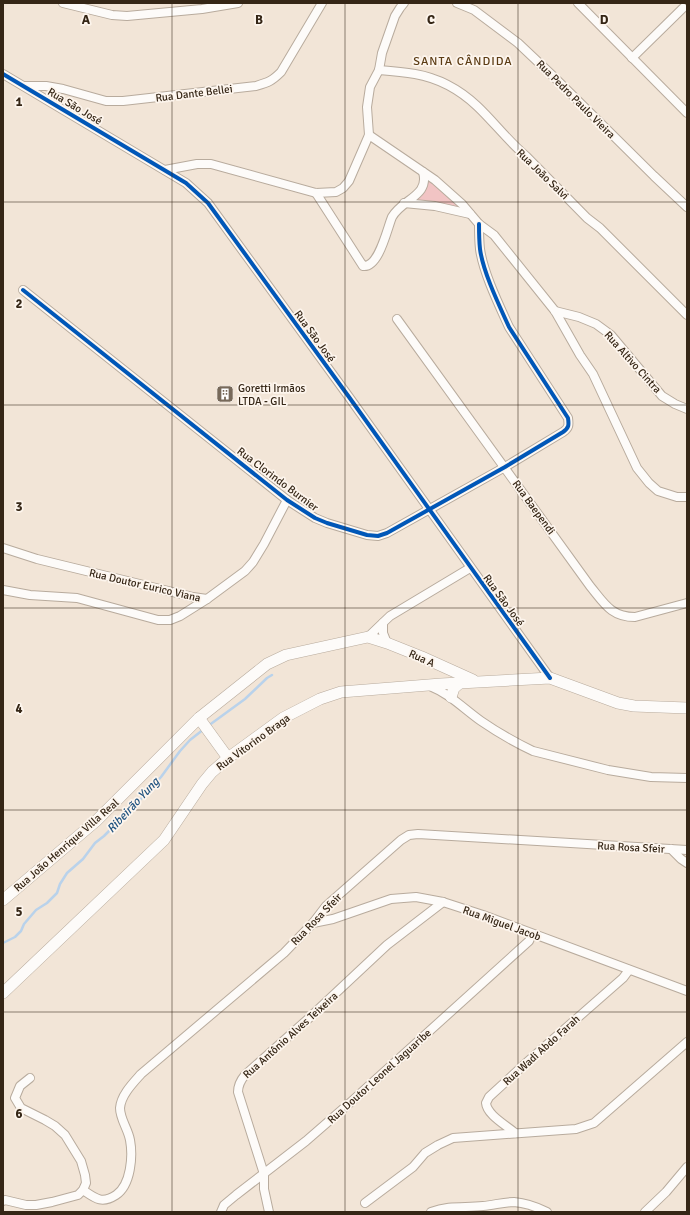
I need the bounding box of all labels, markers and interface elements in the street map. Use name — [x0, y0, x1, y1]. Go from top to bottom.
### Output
text: A — [82, 12, 91, 28]
text: B — [255, 12, 263, 28]
text: C — [427, 12, 435, 28]
text: D — [600, 12, 609, 28]
district label: SANTA CÂNDIDA — [413, 54, 513, 69]
street label: Rua Pedro Paulo Vieira — [534, 57, 618, 142]
street label: Rua Dante Bellei — [155, 82, 233, 105]
street label: Rua São José — [45, 85, 104, 128]
text: 1 — [15, 94, 23, 110]
street label: Rua João Salvi — [514, 146, 571, 202]
text: 2 — [15, 296, 23, 312]
street label: Rua São José — [291, 308, 338, 365]
street label: Rua Altivo Cintra — [601, 329, 664, 396]
place label: Goretti Irmãos LTDA - GIL — [238, 382, 306, 408]
building icon: Goretti Irmãos LTDA - GIL — [215, 384, 235, 404]
street label: Rua Clorindo Burnier — [235, 445, 321, 514]
street label: Rua Baependi — [509, 478, 558, 537]
text: 3 — [15, 499, 23, 515]
street label: Rua Doutor Eurico Viana — [88, 566, 202, 605]
street label: Rua São José — [480, 572, 527, 629]
street label: Rua A — [407, 647, 437, 670]
text: 4 — [15, 701, 23, 717]
street label: Rua Vitorino Braga — [214, 711, 293, 773]
water label: Ribeirão Yung — [104, 773, 164, 836]
street label: Rua João Henrique Villa Real — [11, 796, 122, 895]
street label: Rua Rosa Sfeir — [597, 839, 665, 856]
street label: Rua Rosa Sfeir — [288, 891, 345, 948]
street label: Rua Miguel Jacob — [461, 903, 543, 944]
text: 5 — [15, 904, 23, 920]
street label: Rua Antônio Alves Teixeira — [240, 989, 341, 1081]
street label: Rua Wadi Abdo Farah — [500, 1012, 582, 1088]
street label: Rua Doutor Leonel Jaguaribe — [325, 1026, 434, 1126]
text: 6 — [15, 1106, 23, 1122]

